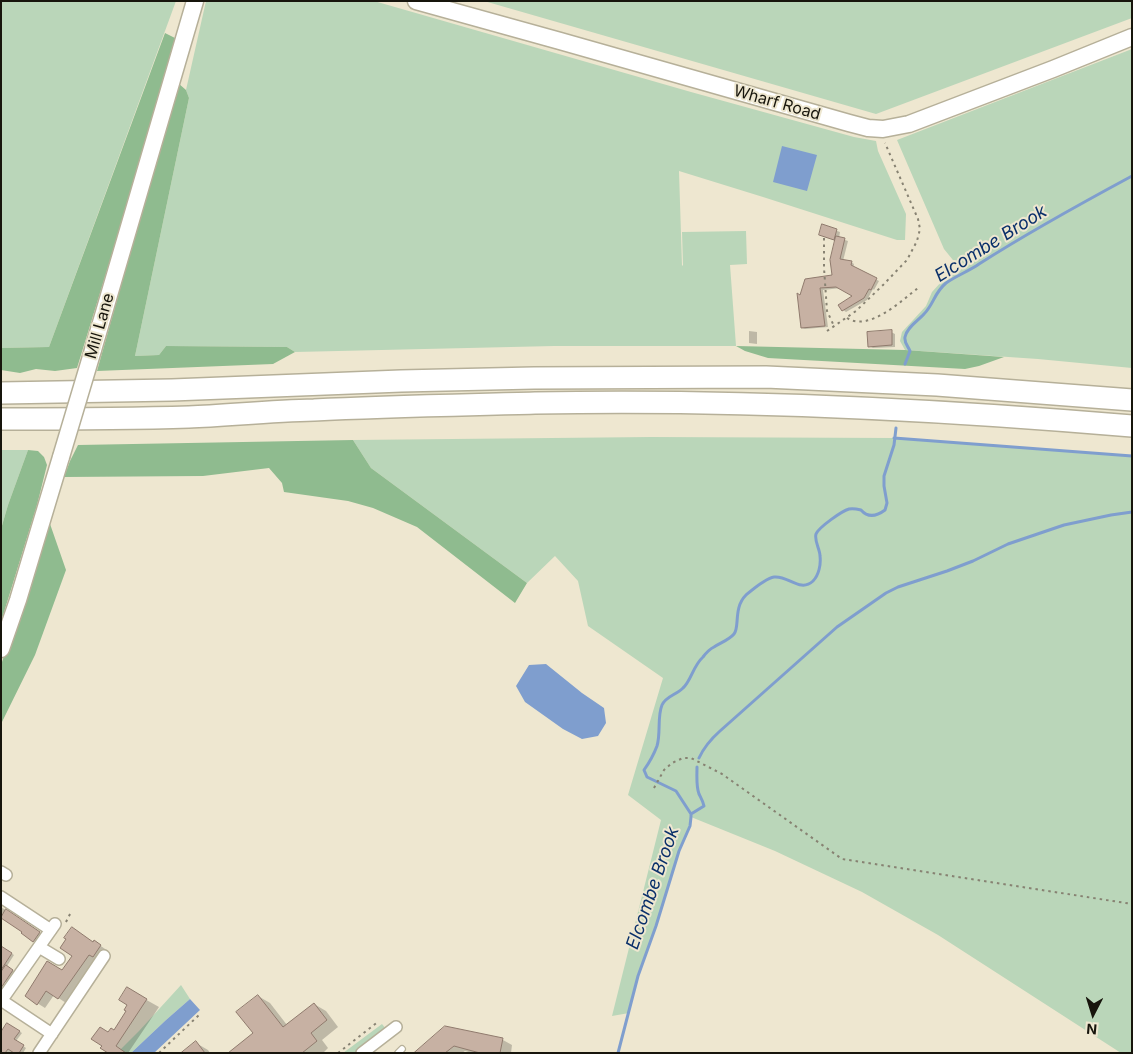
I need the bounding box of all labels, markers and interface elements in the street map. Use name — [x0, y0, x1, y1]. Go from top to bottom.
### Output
street label: Wharf Road — [731, 81, 823, 125]
water label: Elcombe Brook — [931, 201, 1051, 287]
street label: Mill Lane — [81, 291, 119, 361]
water label: Elcombe Brook — [622, 824, 684, 952]
north arrow — [1068, 989, 1118, 1039]
text: N — [1086, 1021, 1098, 1038]

